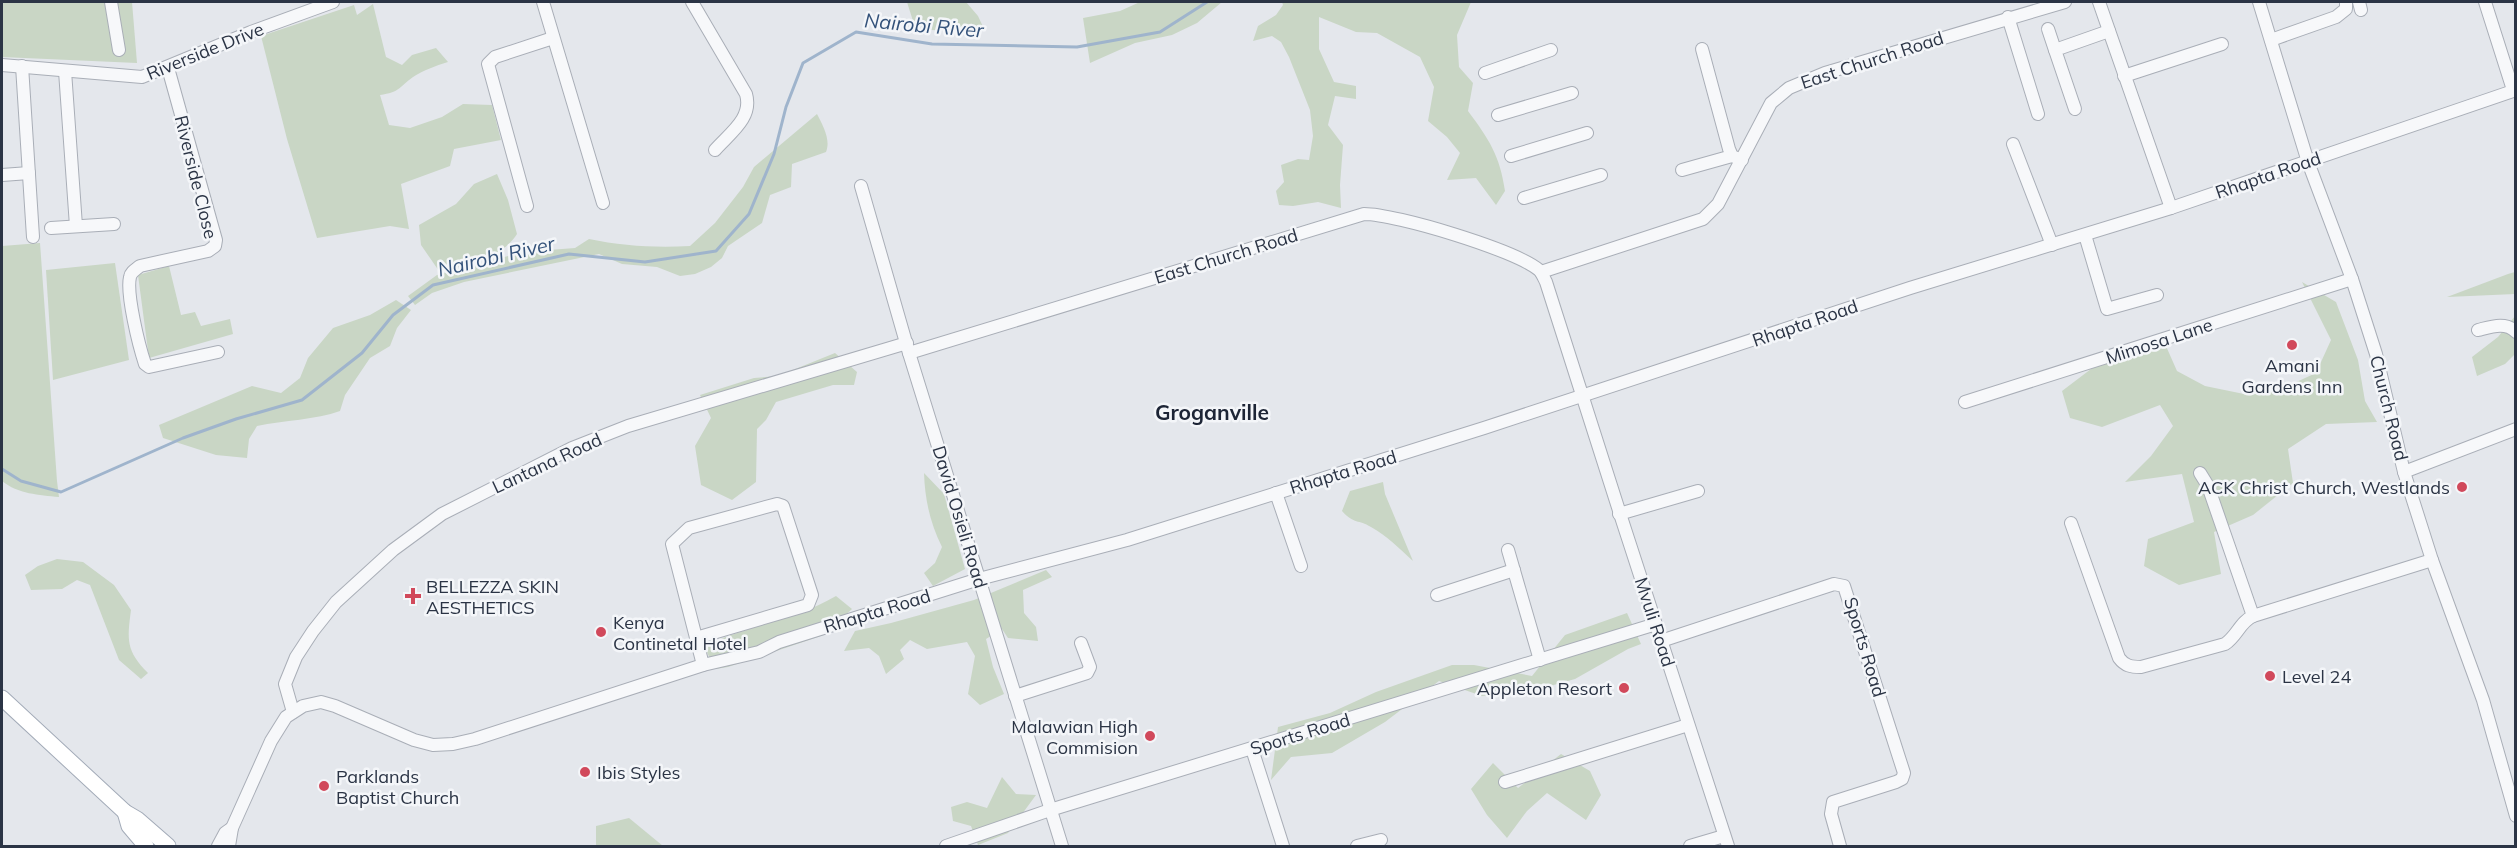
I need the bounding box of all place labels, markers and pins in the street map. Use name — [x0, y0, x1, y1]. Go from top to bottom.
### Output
marker: Amani Gardens Inn — [2285, 338, 2299, 352]
place label: Amani Gardens Inn — [2242, 354, 2342, 398]
place label: ACK Christ Church, Westlands — [2198, 476, 2450, 499]
marker: ACK Christ Church, Westlands — [2455, 480, 2469, 494]
place label: BELLEZZA SKIN AESTHETICS — [426, 575, 559, 619]
marker: BELLEZZA SKIN AESTHETICS — [404, 587, 422, 605]
place label: Kenya Continetal Hotel — [613, 611, 747, 655]
marker: Kenya Continetal Hotel — [594, 625, 608, 639]
place label: Level 24 — [2282, 665, 2351, 688]
marker: Level 24 — [2263, 669, 2277, 683]
place label: Appleton Resort — [1477, 677, 1612, 700]
marker: Appleton Resort — [1617, 681, 1631, 695]
place label: Malawian High Commision — [1011, 715, 1138, 759]
marker: Malawian High Commision — [1143, 729, 1157, 743]
place label: Ibis Styles — [597, 761, 681, 784]
place label: Parklands Baptist Church — [336, 765, 459, 809]
marker: Ibis Styles — [578, 765, 592, 779]
marker: Parklands Baptist Church — [317, 779, 331, 793]

